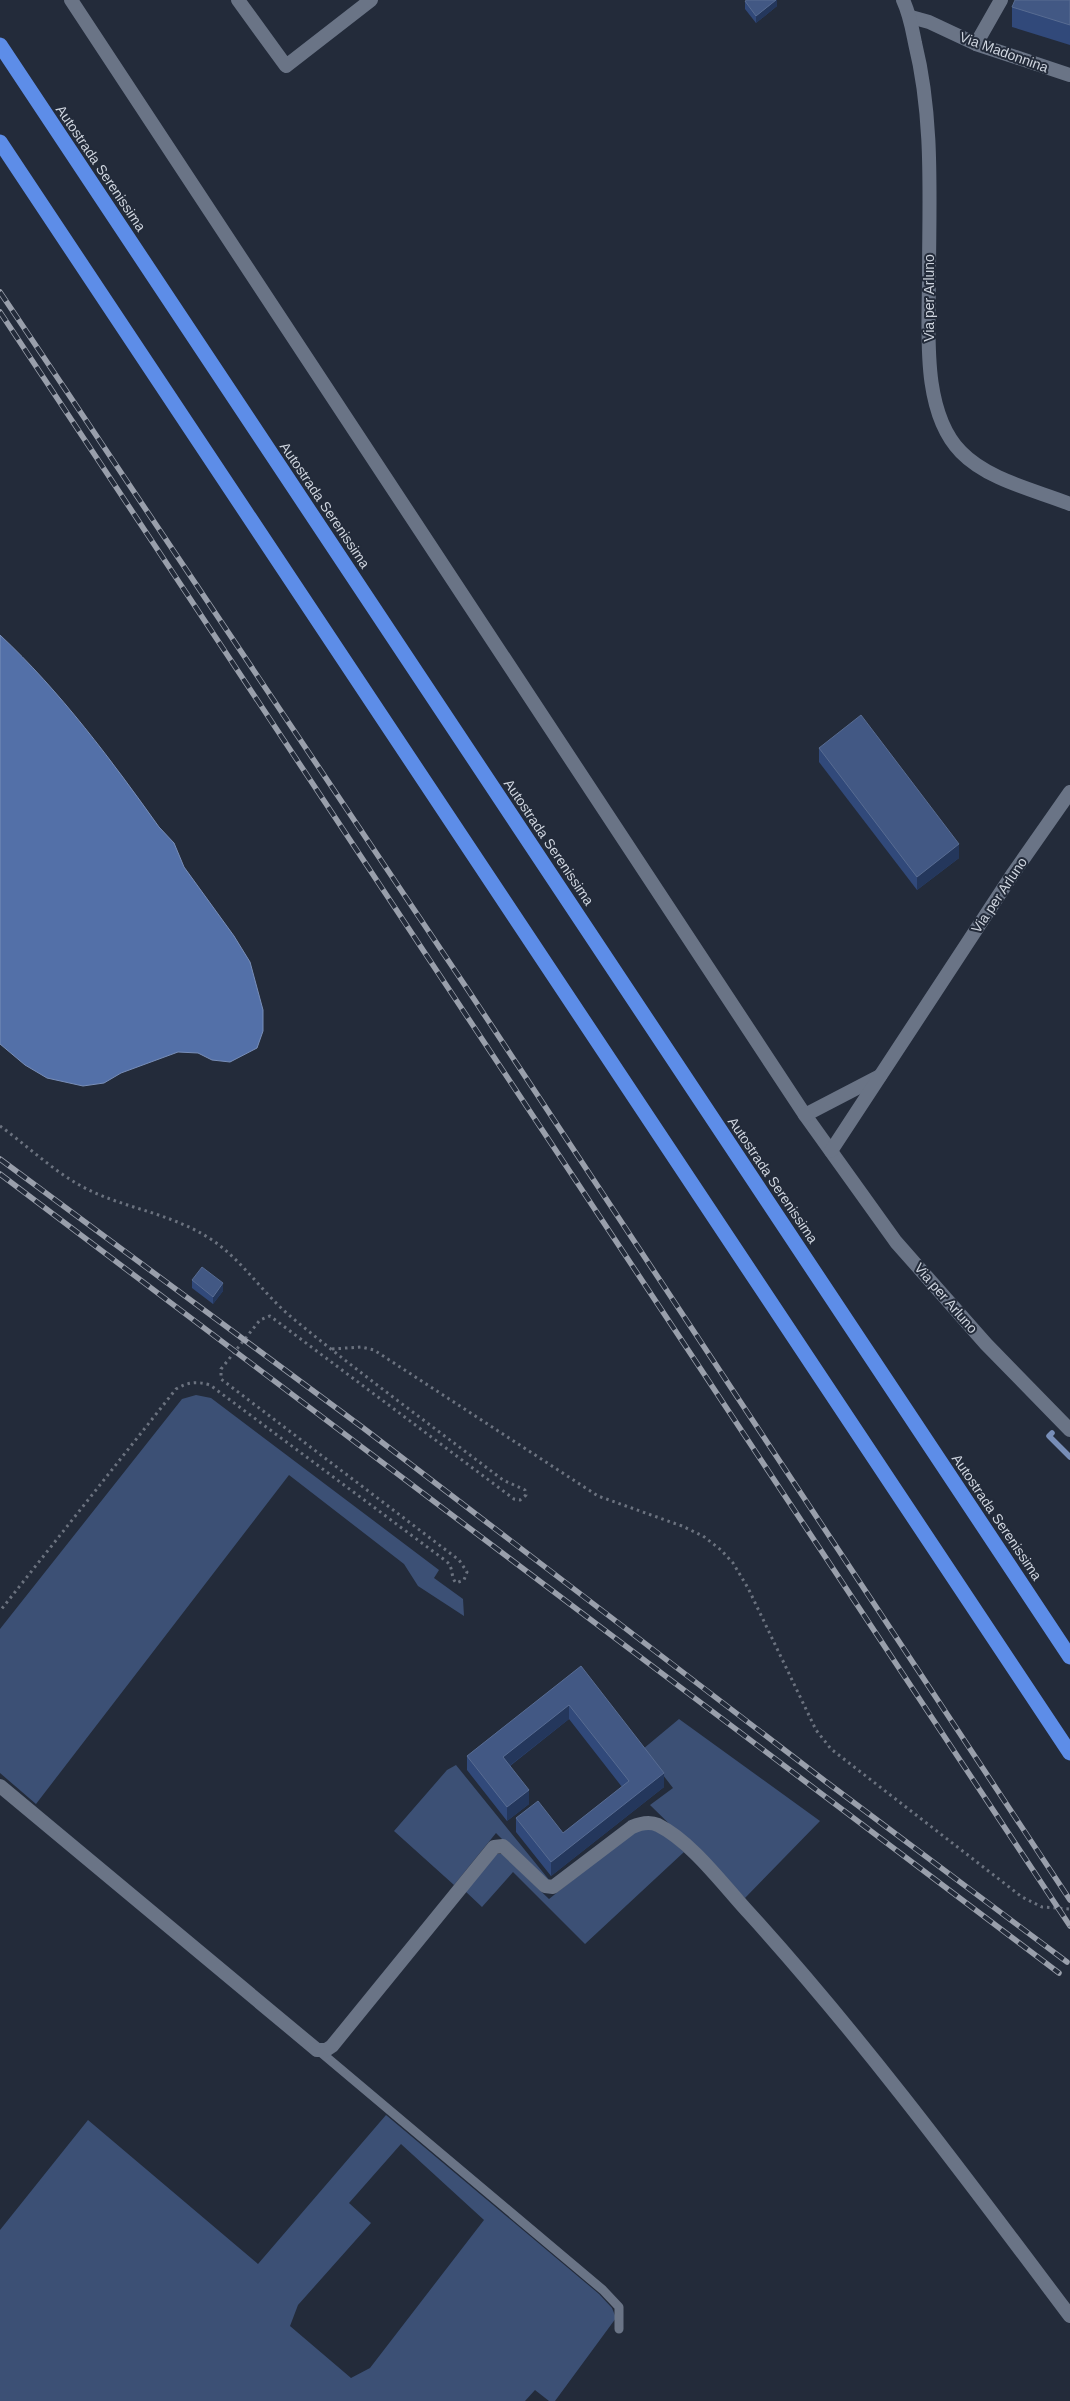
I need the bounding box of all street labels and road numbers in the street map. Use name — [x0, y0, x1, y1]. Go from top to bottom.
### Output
street label: Via Madonnina — [957, 29, 1051, 76]
street label: Autostrada Serenissima — [53, 102, 149, 234]
street label: Via per Arluno — [921, 254, 937, 342]
street label: Autostrada Serenissima — [277, 439, 373, 571]
street label: Autostrada Serenissima — [501, 776, 597, 908]
street label: Via per Arluno — [968, 854, 1030, 936]
street label: Autostrada Serenissima — [725, 1114, 821, 1246]
street label: Via per Arluno — [911, 1260, 981, 1336]
street label: Autostrada Serenissima — [949, 1451, 1045, 1583]

